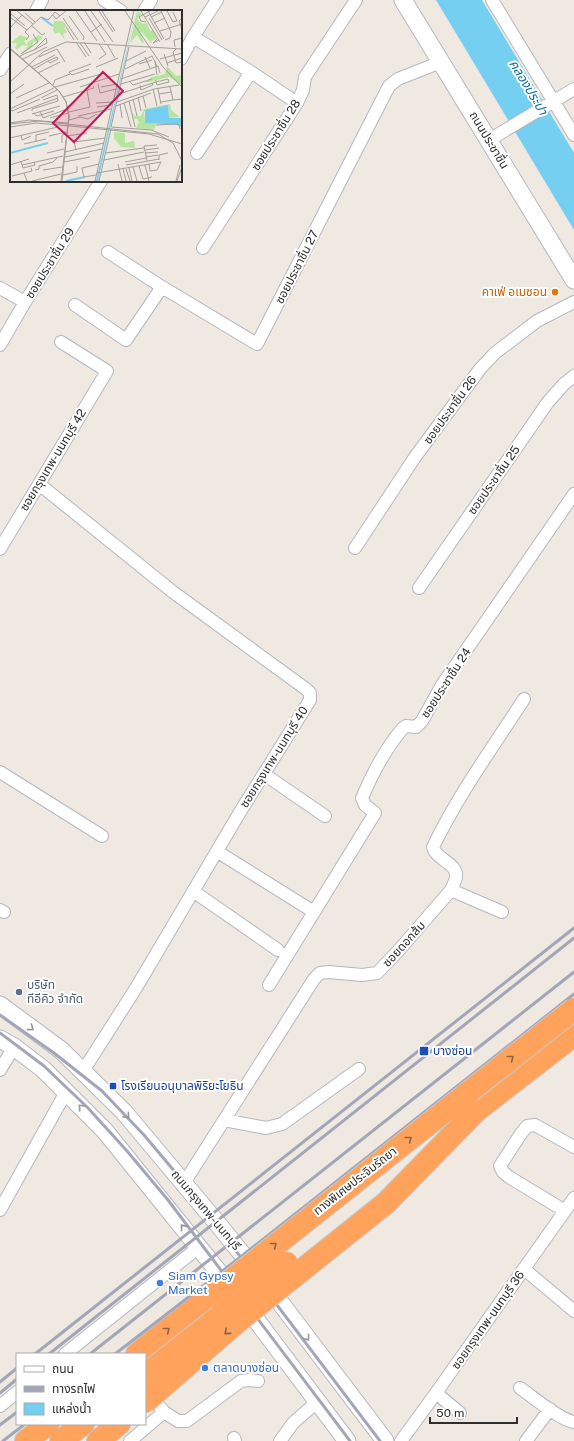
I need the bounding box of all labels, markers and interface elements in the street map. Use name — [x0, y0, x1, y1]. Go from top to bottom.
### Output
inset map — [10, 10, 182, 182]
water label: คลองประปา — [506, 57, 551, 118]
street label: ซอยประชาชื่น 28 — [247, 96, 304, 173]
street label: ถนนประชาชื่น — [466, 108, 513, 171]
street label: ซอยประชาชื่น 29 — [21, 224, 77, 301]
street label: ซอยประชาชื่น 27 — [271, 227, 322, 306]
place label: คาเฟ่ อเมซอน — [482, 285, 547, 299]
marker: คาเฟ่ อเมซอน — [550, 287, 560, 297]
street label: ซอยประชาชื่น 26 — [419, 372, 479, 447]
street label: ซอยกรุงเทพ-นนทบุรี 42 — [17, 406, 89, 514]
street label: ซอยประชาชื่น 25 — [463, 441, 523, 517]
street label: ซอยประชาชื่น 24 — [416, 644, 474, 721]
street label: ซอยกรุงเทพ-นนทบุรี 40 — [237, 704, 311, 810]
street label: ซอยดอกส้ม — [380, 918, 428, 970]
place label: บริษัท ทีอีคิว จำกัด — [27, 978, 83, 1006]
marker: บริษัท ทีอีคิว จำกัด — [14, 987, 24, 997]
one-way arrow — [27, 1023, 34, 1030]
place label: บางซ่อน — [433, 1044, 472, 1058]
marker: บางซ่อน — [418, 1045, 430, 1057]
one-way arrow — [507, 1056, 514, 1063]
place label: โรงเรียนอนุบาลพิริยะโยธิน — [121, 1079, 244, 1093]
marker: โรงเรียนอนุบาลพิริยะโยธิน — [108, 1081, 118, 1091]
one-way arrow — [78, 1104, 85, 1112]
one-way arrow — [122, 1111, 129, 1118]
one-way arrow — [405, 1137, 412, 1144]
street label: ทางพิเศษประจิมรัถยา — [311, 1144, 399, 1218]
street label: ถนนกรุงเทพ-นนทบุรี — [168, 1167, 244, 1253]
one-way arrow — [180, 1225, 187, 1232]
one-way arrow — [270, 1243, 277, 1250]
street label: ซอยกรุงเทพ-นนทบุรี 36 — [449, 1268, 527, 1372]
place label: Siam Gypsy Market — [168, 1269, 234, 1297]
marker: Siam Gypsy Market — [155, 1278, 165, 1288]
one-way arrow — [224, 1327, 232, 1334]
one-way arrow — [163, 1328, 170, 1335]
one-way arrow — [303, 1334, 310, 1341]
legend — [16, 1353, 146, 1425]
place label: ตลาดบางซ่อน — [213, 1361, 279, 1375]
text: ถนน — [52, 1362, 74, 1376]
marker: ตลาดบางซ่อน — [200, 1363, 210, 1373]
text: ทางรถไฟ — [52, 1382, 95, 1396]
scale bar — [430, 1399, 517, 1425]
text: แหล่งน้ำ — [52, 1400, 91, 1416]
text: 50 m — [436, 1406, 464, 1420]

